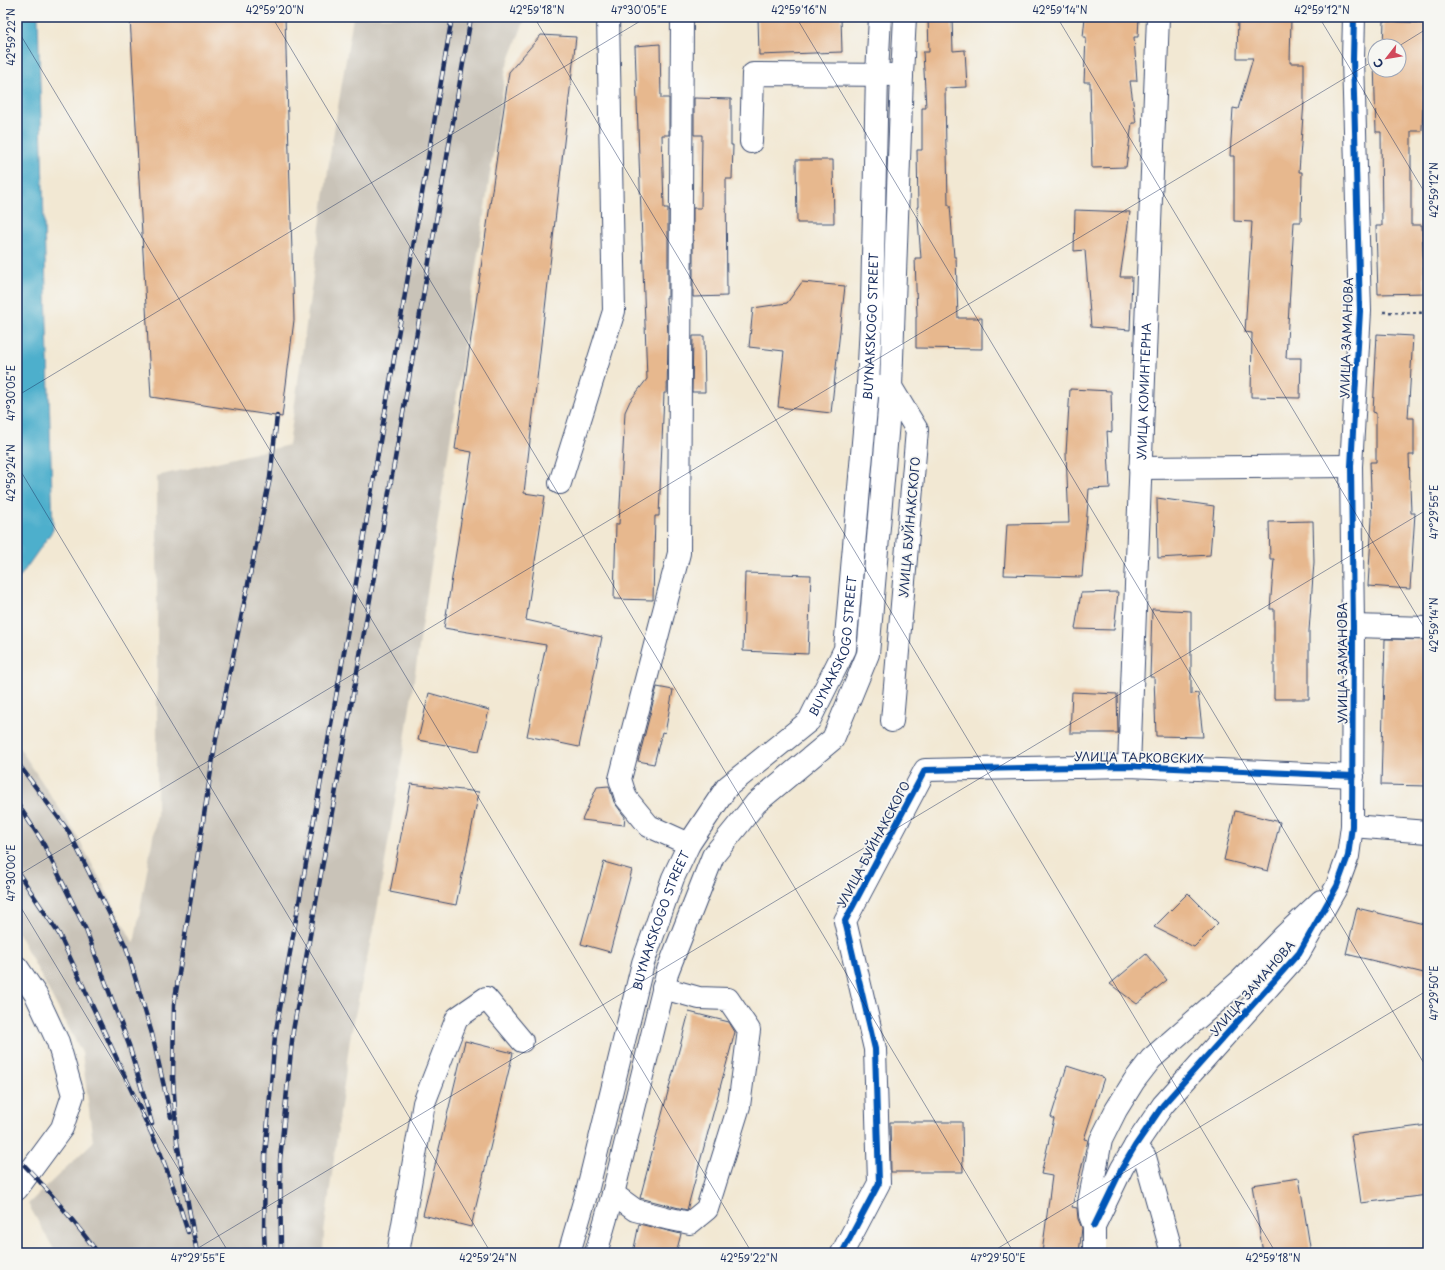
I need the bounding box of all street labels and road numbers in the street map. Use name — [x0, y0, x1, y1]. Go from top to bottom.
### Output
street label: BUYNAKSKOGO STREET — [858, 252, 882, 401]
street label: УЛИЦА ЗАМАНОВА — [1335, 277, 1357, 399]
street label: УЛИЦА КОМИНТЕРНА — [1132, 322, 1155, 460]
street label: УЛИЦА БУЙНАКСКОГО — [894, 456, 924, 598]
street label: BUYNAKSKOGO STREET — [804, 574, 860, 719]
street label: УЛИЦА ЗАМАНОВА — [1333, 602, 1351, 724]
street label: УЛИЦА ТАРКОВСКИХ — [1074, 747, 1204, 767]
street label: УЛИЦА БУЙНАКСКОГО — [832, 777, 914, 911]
street label: BUYNAKSKOGO STREET — [628, 847, 694, 992]
street label: УЛИЦА ЗАМАНОВА — [1205, 936, 1299, 1040]

